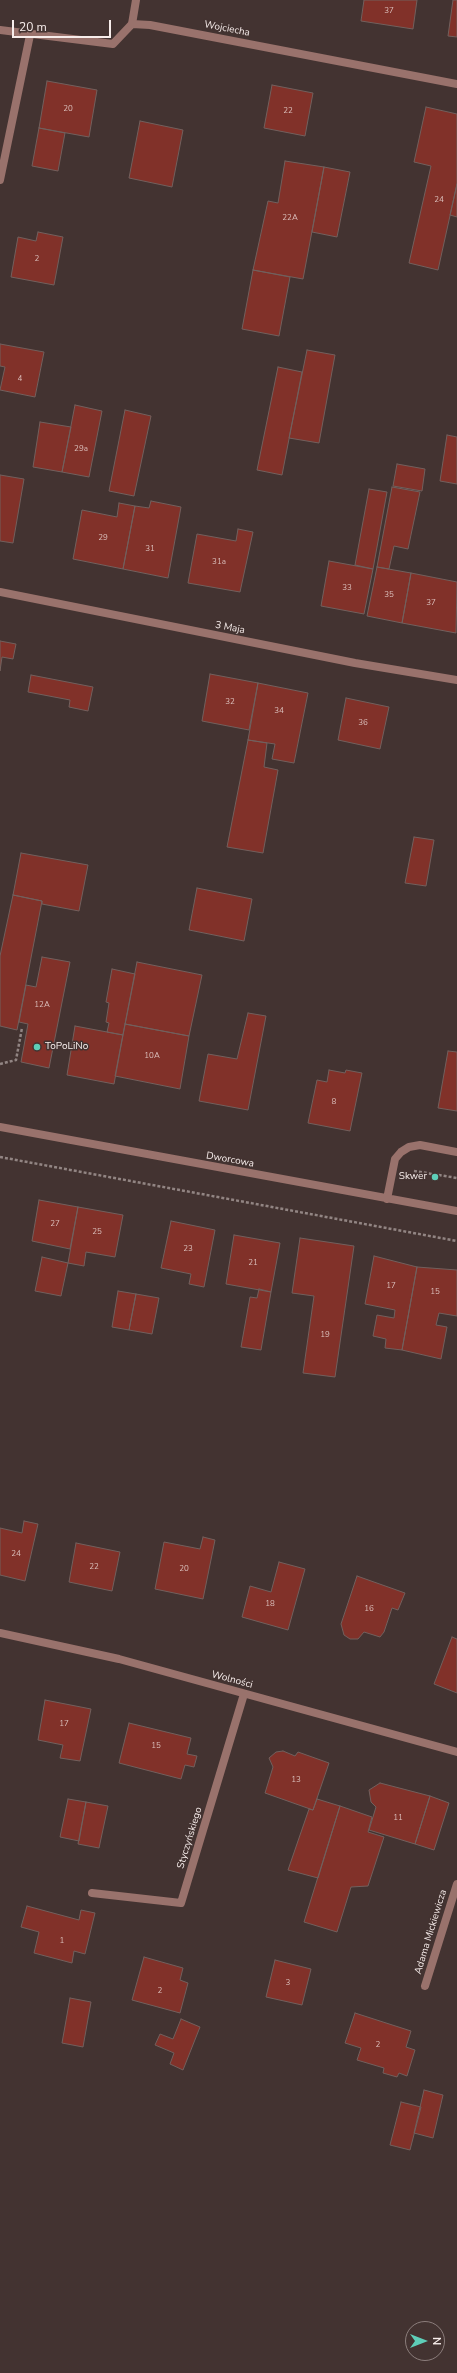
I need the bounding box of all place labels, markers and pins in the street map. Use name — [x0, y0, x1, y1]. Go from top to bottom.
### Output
place label: ToPoLiNo — [45, 1041, 88, 1053]
marker: ToPoLiNo — [32, 1042, 42, 1052]
place label: Skwer — [399, 1171, 427, 1183]
marker: Skwer — [430, 1172, 440, 1182]

